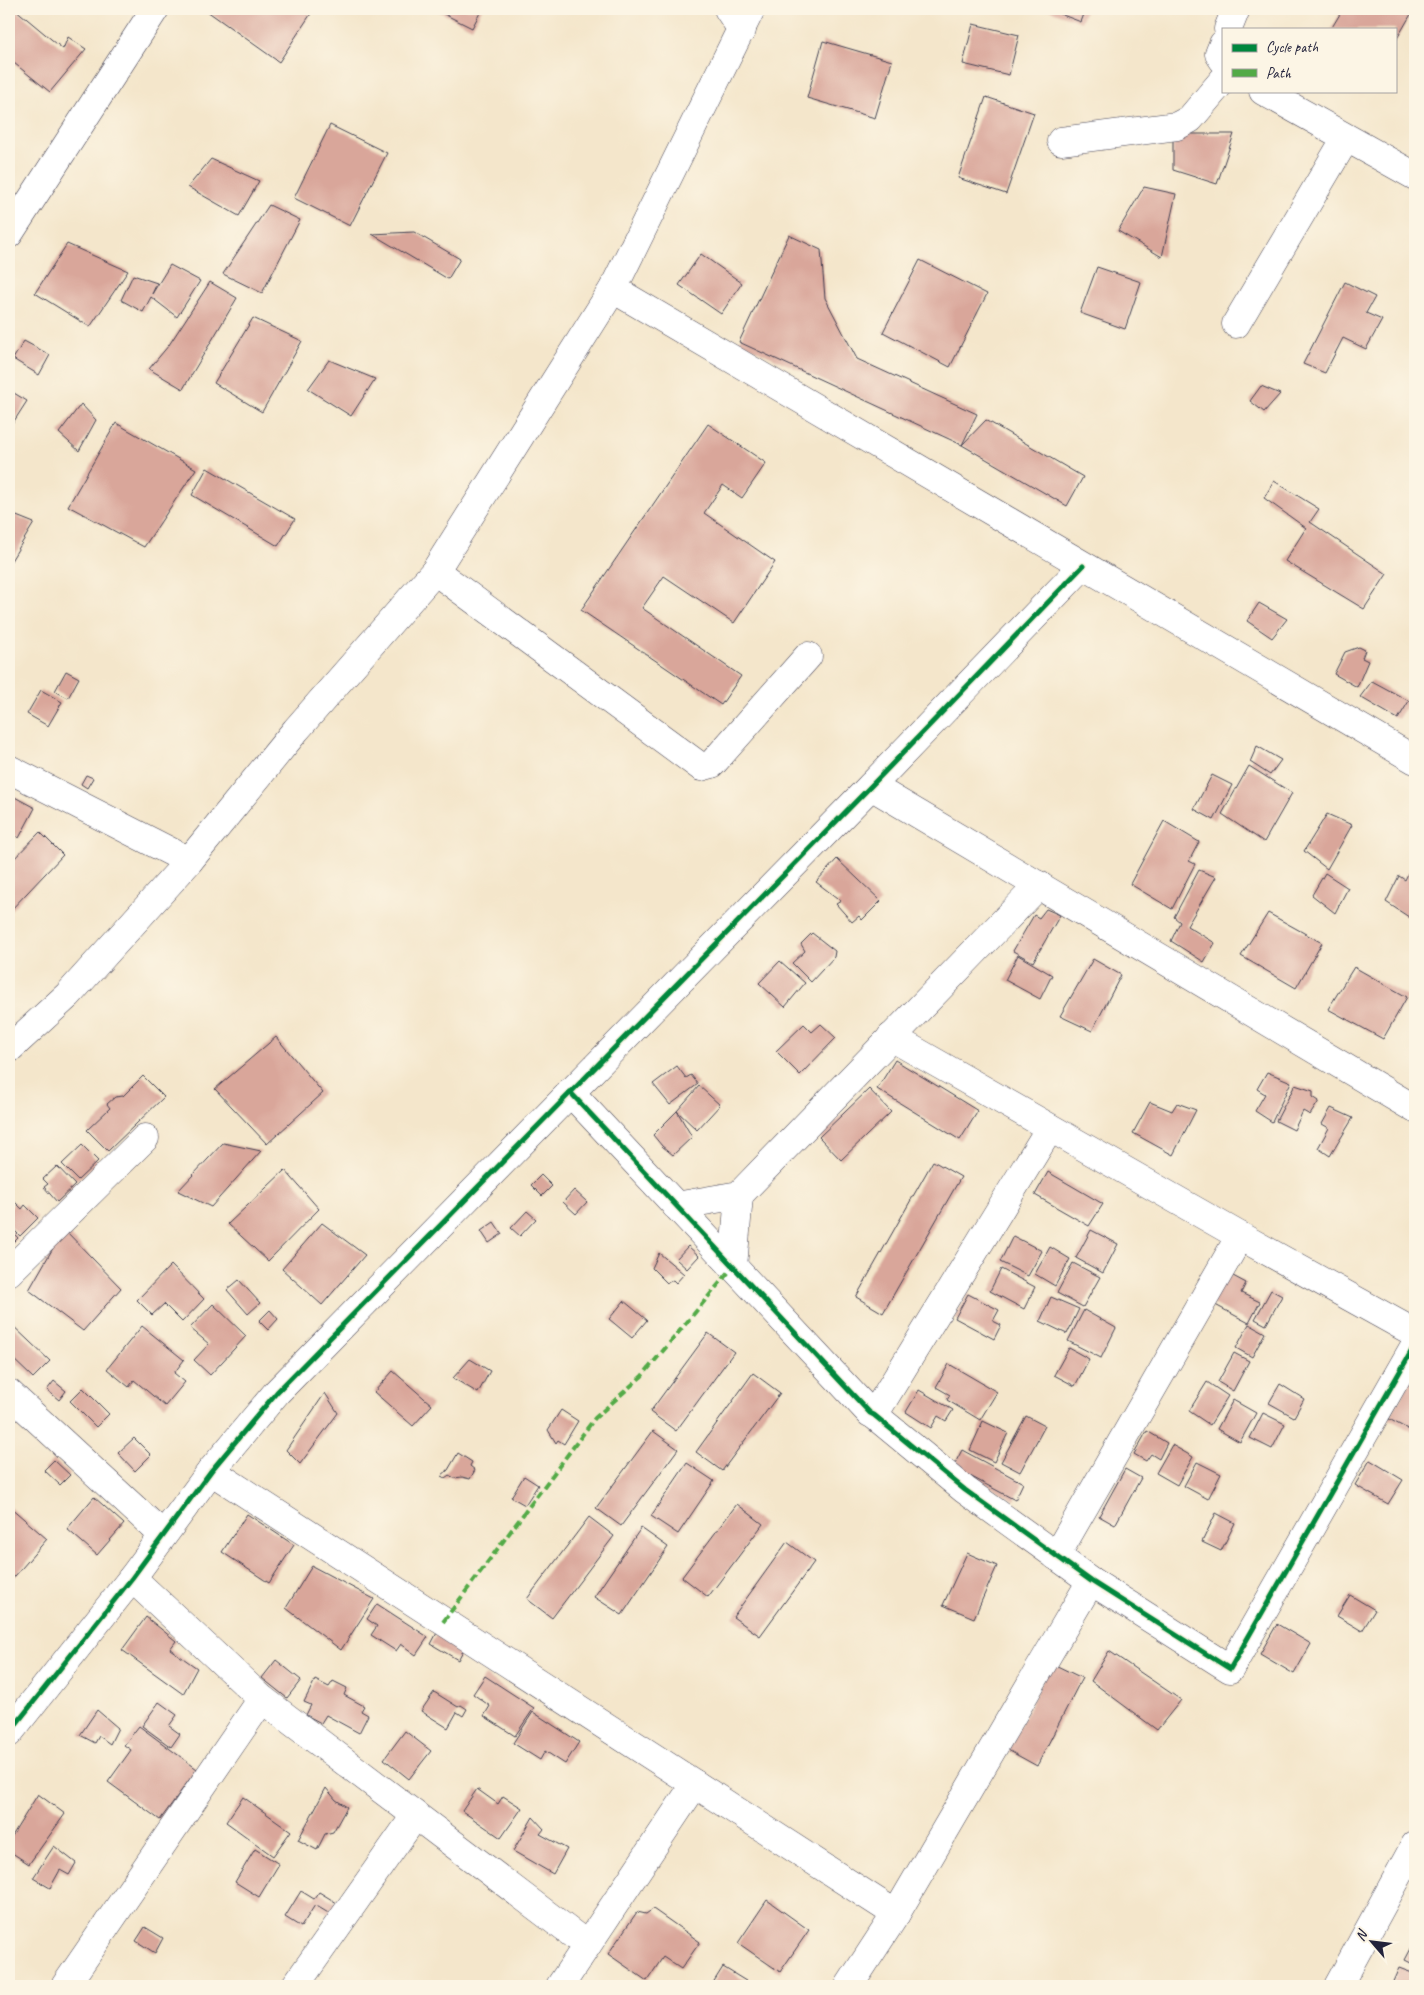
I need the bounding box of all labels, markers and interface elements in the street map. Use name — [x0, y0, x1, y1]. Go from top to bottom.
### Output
legend — [1222, 28, 1396, 92]
text: Cycle path — [1266, 38, 1318, 57]
text: Path — [1266, 64, 1292, 83]
north arrow — [1346, 1918, 1396, 1968]
text: N — [1351, 1926, 1372, 1944]

